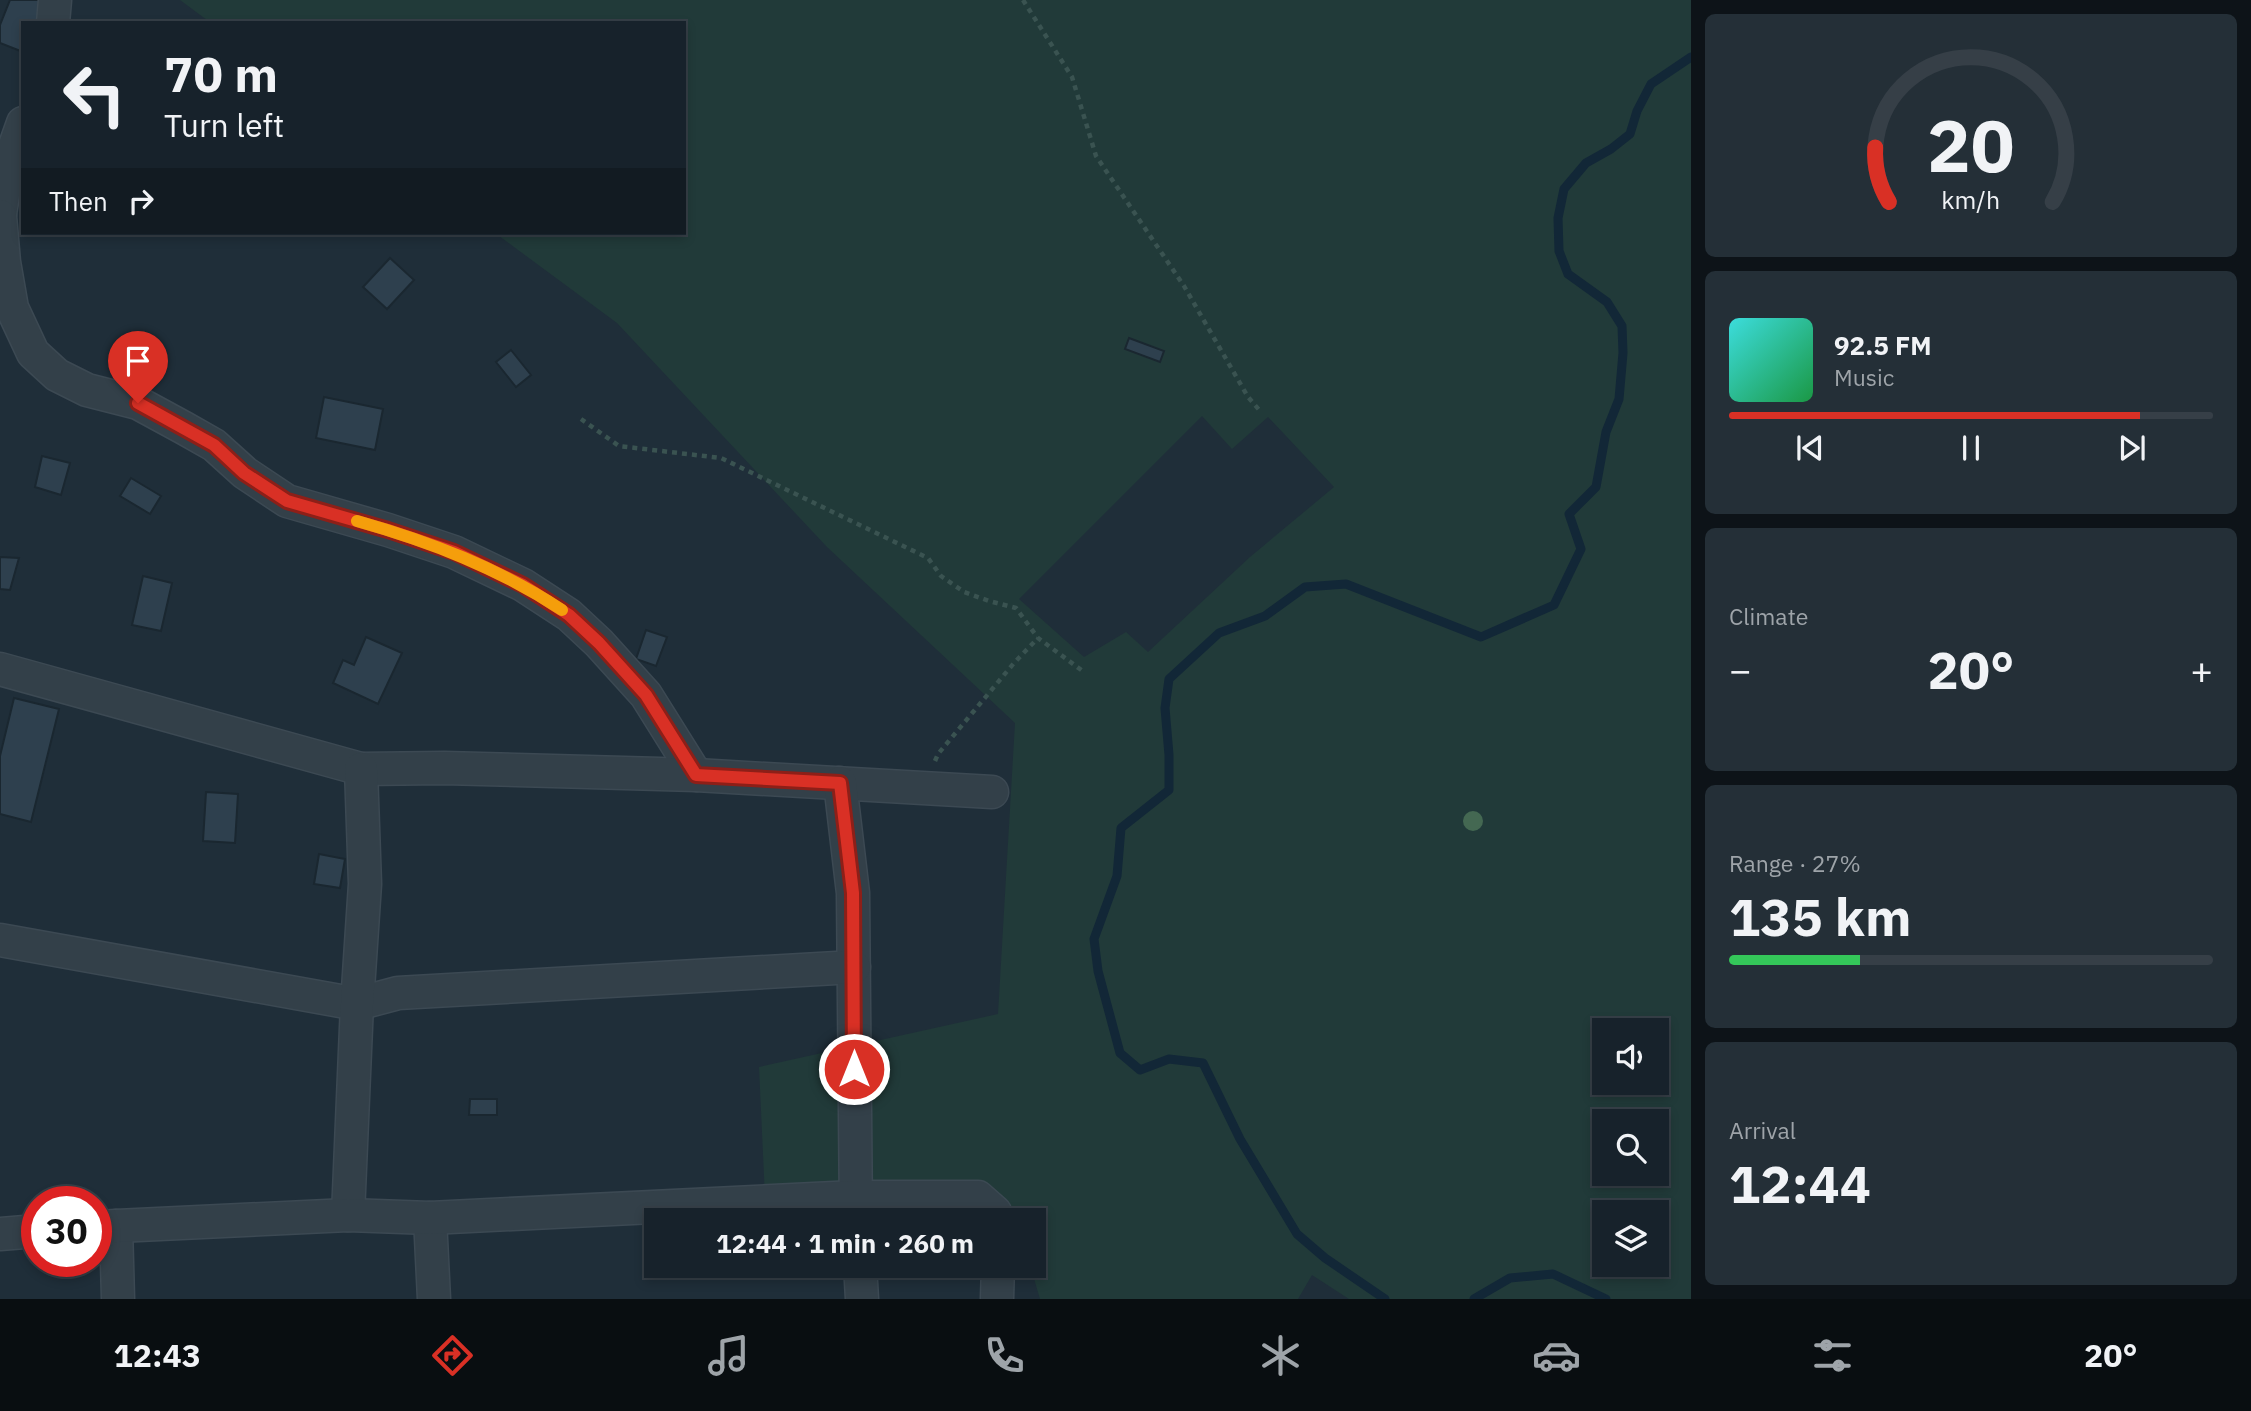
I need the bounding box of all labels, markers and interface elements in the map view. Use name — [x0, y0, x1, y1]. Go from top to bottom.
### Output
text: 70 m — [164, 42, 278, 105]
icon: left — [49, 49, 140, 140]
text: 20 — [1927, 97, 2015, 192]
text: Turn left — [164, 104, 284, 146]
icon: right — [122, 182, 160, 220]
text: km/h — [1942, 182, 2000, 215]
text: Then — [49, 184, 108, 218]
text: 92.5 FM — [1834, 328, 1932, 362]
pin — [108, 331, 168, 403]
icon: arrive — [119, 342, 157, 380]
text: Music — [1834, 362, 1894, 392]
icon: previous — [1791, 429, 1829, 467]
icon: pause — [1952, 429, 1990, 467]
icon: next — [2113, 429, 2151, 467]
text: Climate — [1729, 601, 1808, 631]
text: 20° — [1928, 636, 2014, 703]
text: − — [1729, 645, 1752, 694]
text: + — [2190, 645, 2213, 694]
text: Range · 27% — [1729, 848, 1861, 878]
text: 135 km — [1729, 883, 1911, 950]
map controls — [1592, 1018, 1669, 1277]
button: sound — [1592, 1018, 1669, 1095]
position arrow — [817, 1032, 891, 1106]
button: search — [1592, 1109, 1669, 1186]
text: Arrival — [1729, 1115, 1796, 1145]
text: 12:44 — [1729, 1150, 1871, 1217]
speed limit sign: 30 — [21, 1186, 112, 1277]
button: layers — [1592, 1200, 1669, 1277]
text: 12:44 · 1 min · 260 m — [716, 1226, 974, 1260]
icon: directions — [428, 1331, 477, 1380]
icon: music — [704, 1331, 753, 1380]
icon: phone — [980, 1331, 1029, 1380]
icon: climate — [1256, 1331, 1305, 1380]
icon: car — [1532, 1331, 1581, 1380]
icon: filters — [1808, 1331, 1857, 1380]
text: 12:43 — [114, 1334, 201, 1376]
text: 20° — [2084, 1334, 2137, 1376]

